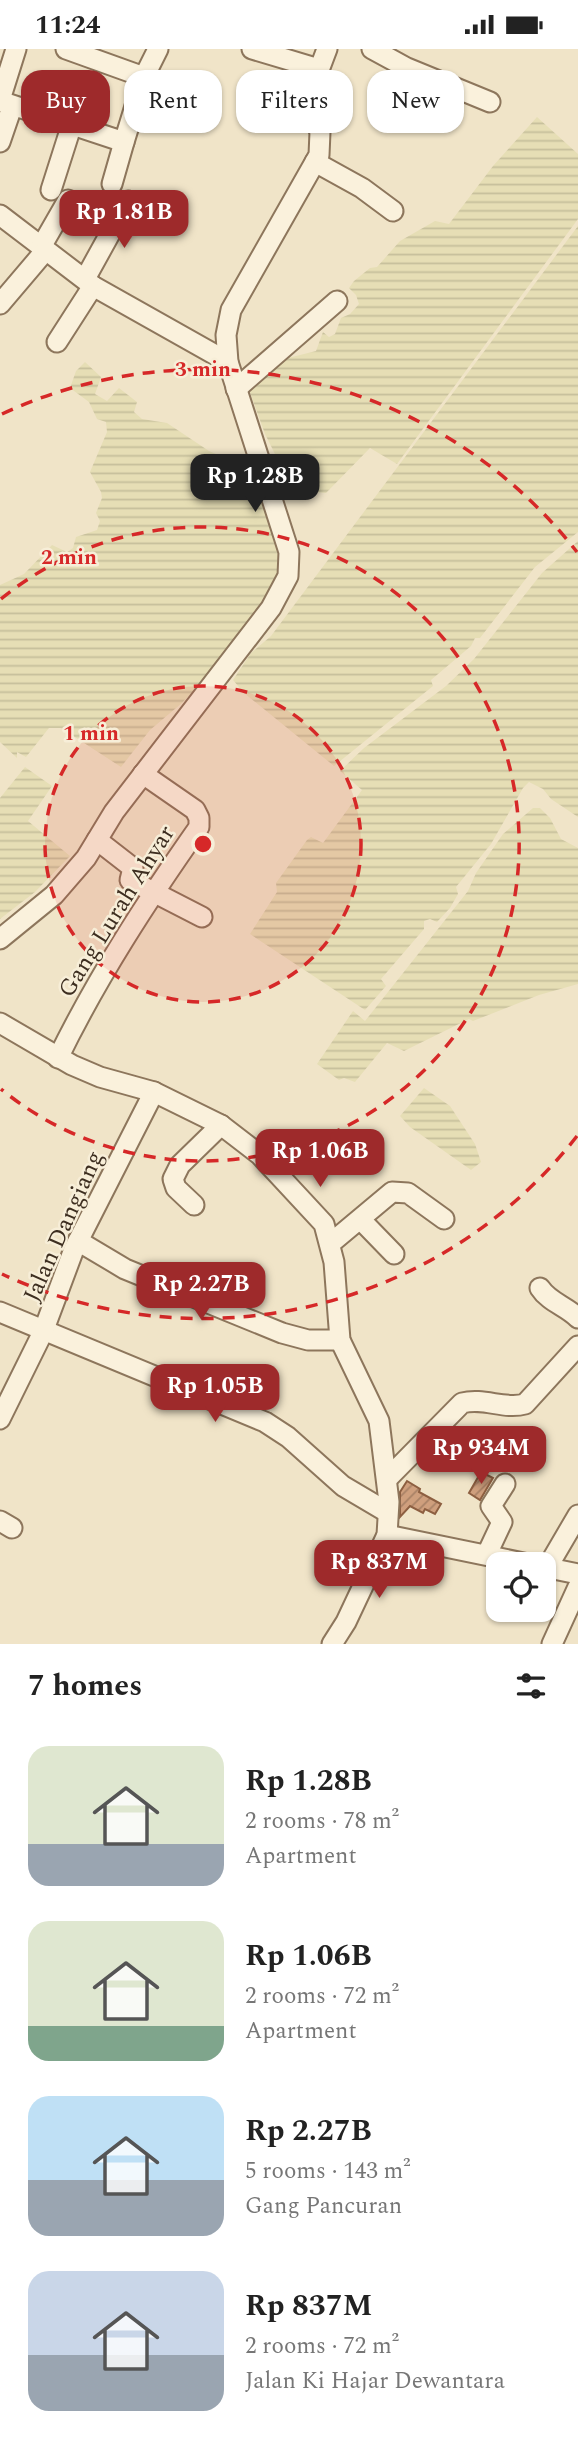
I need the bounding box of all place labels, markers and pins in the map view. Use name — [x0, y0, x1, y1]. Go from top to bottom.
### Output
pin: Rp 1.81B — [52, 191, 196, 250]
pin: Rp 1.28B — [183, 455, 327, 514]
centre of rings — [191, 832, 215, 856]
pin: Rp 1.06B — [248, 1129, 392, 1189]
pin: Rp 2.27B — [129, 1263, 273, 1322]
pin: Rp 1.05B — [143, 1365, 287, 1424]
pin: Rp 934M — [416, 1427, 546, 1486]
pin: Rp 837M — [314, 1541, 444, 1600]

